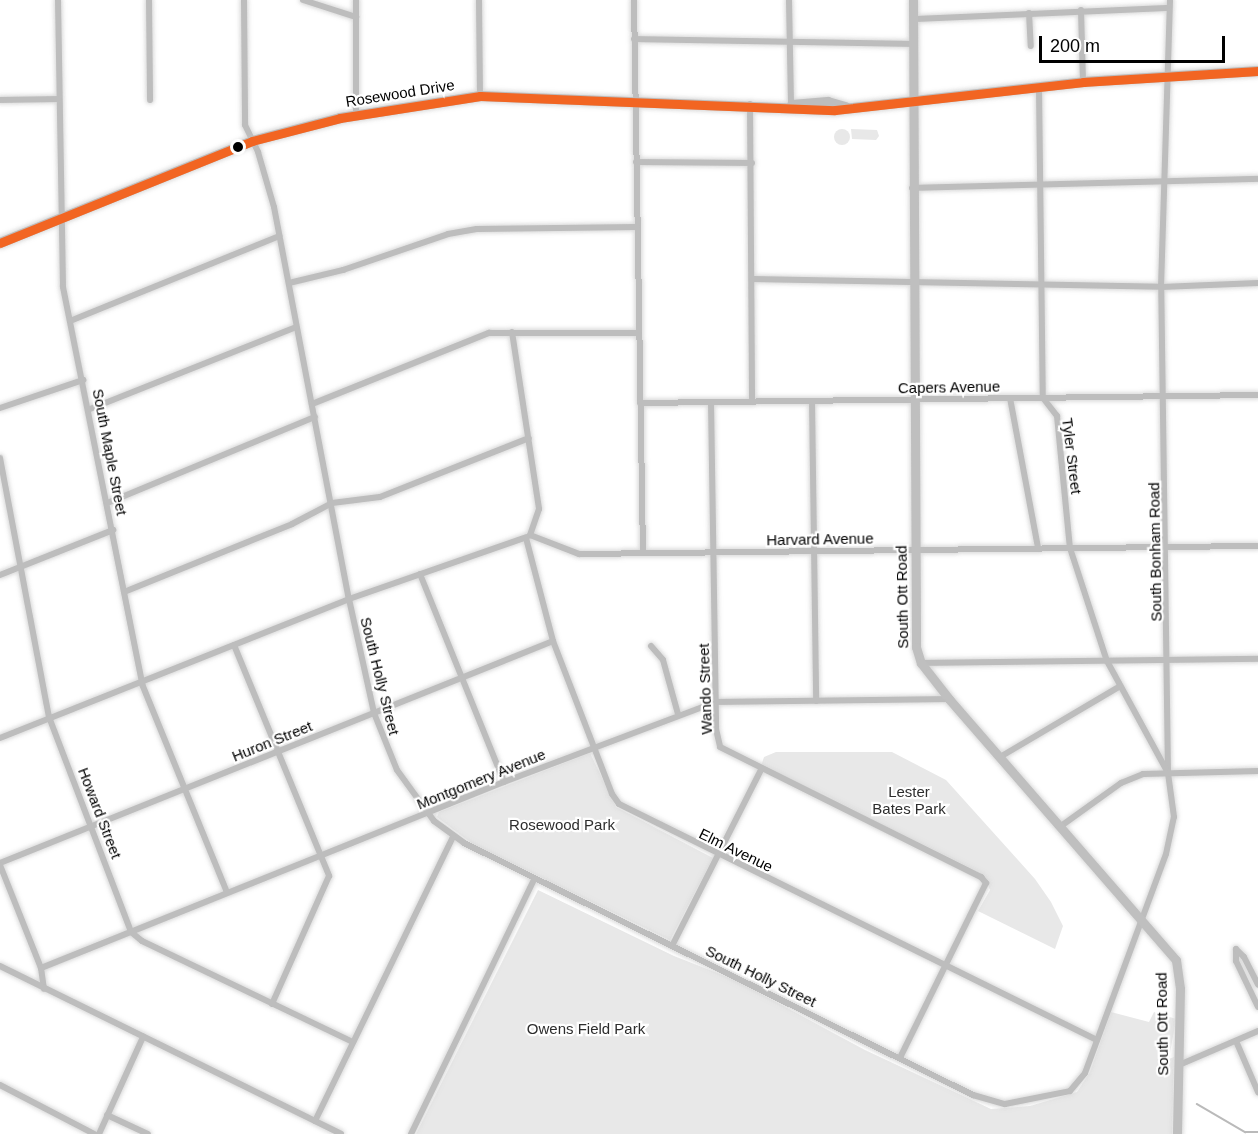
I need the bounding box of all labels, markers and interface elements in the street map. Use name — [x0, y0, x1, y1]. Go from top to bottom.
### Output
scale bar — [1042, 24, 1228, 62]
text: 200 m — [1050, 36, 1100, 56]
street label: Rosewood Drive — [344, 76, 456, 110]
unlabelled marker — [232, 141, 244, 153]
street label: Capers Avenue — [897, 377, 1001, 397]
street label: South Maple Street — [89, 387, 131, 517]
street label: Tyler Street — [1058, 417, 1086, 495]
street label: South Bonham Road — [1145, 482, 1165, 622]
street label: Harvard Avenue — [766, 529, 874, 549]
street label: South Ott Road — [892, 545, 912, 649]
street label: South Holly Street — [357, 615, 403, 737]
street label: Wando Street — [694, 643, 716, 735]
street label: Huron Street — [229, 717, 315, 765]
street label: Montgomery Avenue — [414, 745, 548, 813]
street label: Howard Street — [74, 765, 126, 861]
park label: Lester Bates Park — [872, 782, 946, 817]
park label: Rosewood Park — [509, 816, 615, 834]
street label: Elm Avenue — [696, 824, 776, 876]
street label: South Holly Street — [703, 941, 819, 1011]
street label: South Ott Road — [1152, 972, 1172, 1076]
park label: Owens Field Park — [527, 1020, 645, 1038]

